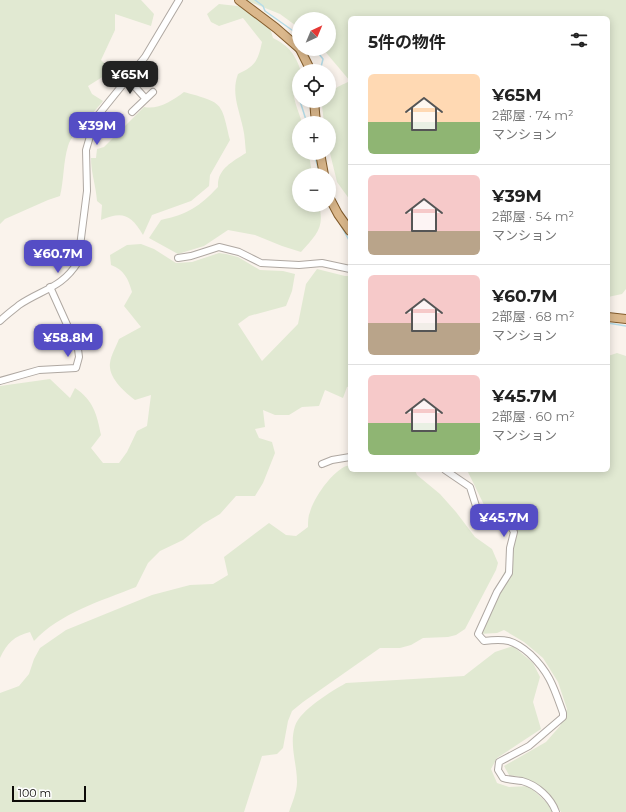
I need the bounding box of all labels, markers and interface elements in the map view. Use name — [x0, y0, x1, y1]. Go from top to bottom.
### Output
north arrow — [292, 12, 336, 56]
map controls — [292, 12, 336, 212]
icon: filters — [568, 29, 590, 51]
text: 5件の物件 — [368, 32, 446, 52]
pin: ¥65M — [106, 61, 154, 95]
button: locate — [292, 64, 336, 108]
text: ¥65M — [111, 66, 149, 82]
text: ¥65M — [492, 85, 541, 105]
icon: home — [400, 90, 448, 138]
text: 2部屋 · 74 m² — [492, 107, 574, 123]
pin: ¥39M — [73, 112, 121, 146]
button: + — [292, 116, 336, 160]
text: ¥39M — [78, 117, 116, 133]
text: マンション — [492, 126, 557, 142]
button: − — [292, 168, 336, 212]
text: ¥39M — [492, 186, 542, 206]
icon: home — [400, 191, 448, 239]
text: 2部屋 · 54 m² — [492, 208, 574, 224]
text: マンション — [492, 227, 557, 243]
pin: ¥60.7M — [25, 240, 91, 274]
text: ¥60.7M — [33, 245, 83, 261]
text: ¥60.7M — [492, 286, 557, 306]
icon: home — [400, 291, 448, 339]
text: 2部屋 · 68 m² — [492, 308, 574, 324]
pin: ¥58.8M — [35, 324, 101, 358]
text: マンション — [492, 327, 557, 343]
text: ¥58.8M — [43, 329, 93, 345]
text: ¥45.7M — [492, 386, 557, 406]
icon: home — [400, 391, 448, 439]
text: 2部屋 · 60 m² — [492, 408, 575, 424]
text: マンション — [492, 427, 557, 443]
pin: ¥45.7M — [471, 504, 537, 538]
text: ¥45.7M — [479, 509, 529, 525]
scale bar — [12, 784, 86, 803]
text: 100 m — [18, 786, 51, 800]

